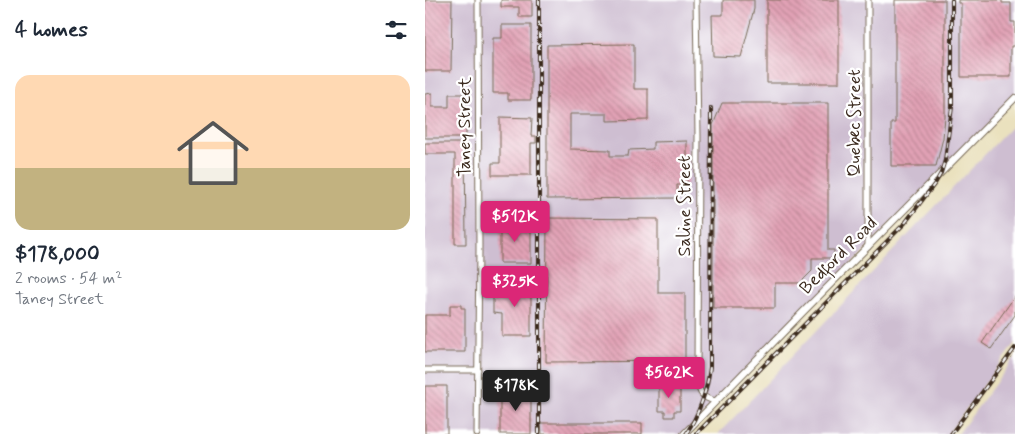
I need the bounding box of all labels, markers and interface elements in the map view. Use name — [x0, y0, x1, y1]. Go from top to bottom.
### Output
text: 4 homes — [15, 16, 88, 44]
icon: filters — [382, 16, 410, 44]
street label: Quebec Street — [843, 69, 867, 177]
street label: Taney Street — [453, 77, 477, 177]
icon: home — [168, 108, 258, 198]
street label: Saline Street — [673, 155, 697, 256]
pin: $512K — [480, 200, 550, 243]
text: $512K — [492, 206, 538, 227]
street label: Bedford Road — [795, 212, 884, 301]
text: $178,000 — [15, 240, 100, 268]
pin: $325K — [480, 266, 550, 308]
text: 2 rooms · 54 m² — [15, 268, 122, 289]
text: $325K — [492, 271, 538, 292]
text: Taney Street — [15, 289, 104, 310]
pin: $562K — [634, 356, 704, 399]
text: $562K — [645, 362, 693, 383]
pin: $178K — [481, 370, 551, 412]
text: $178K — [494, 375, 538, 396]

